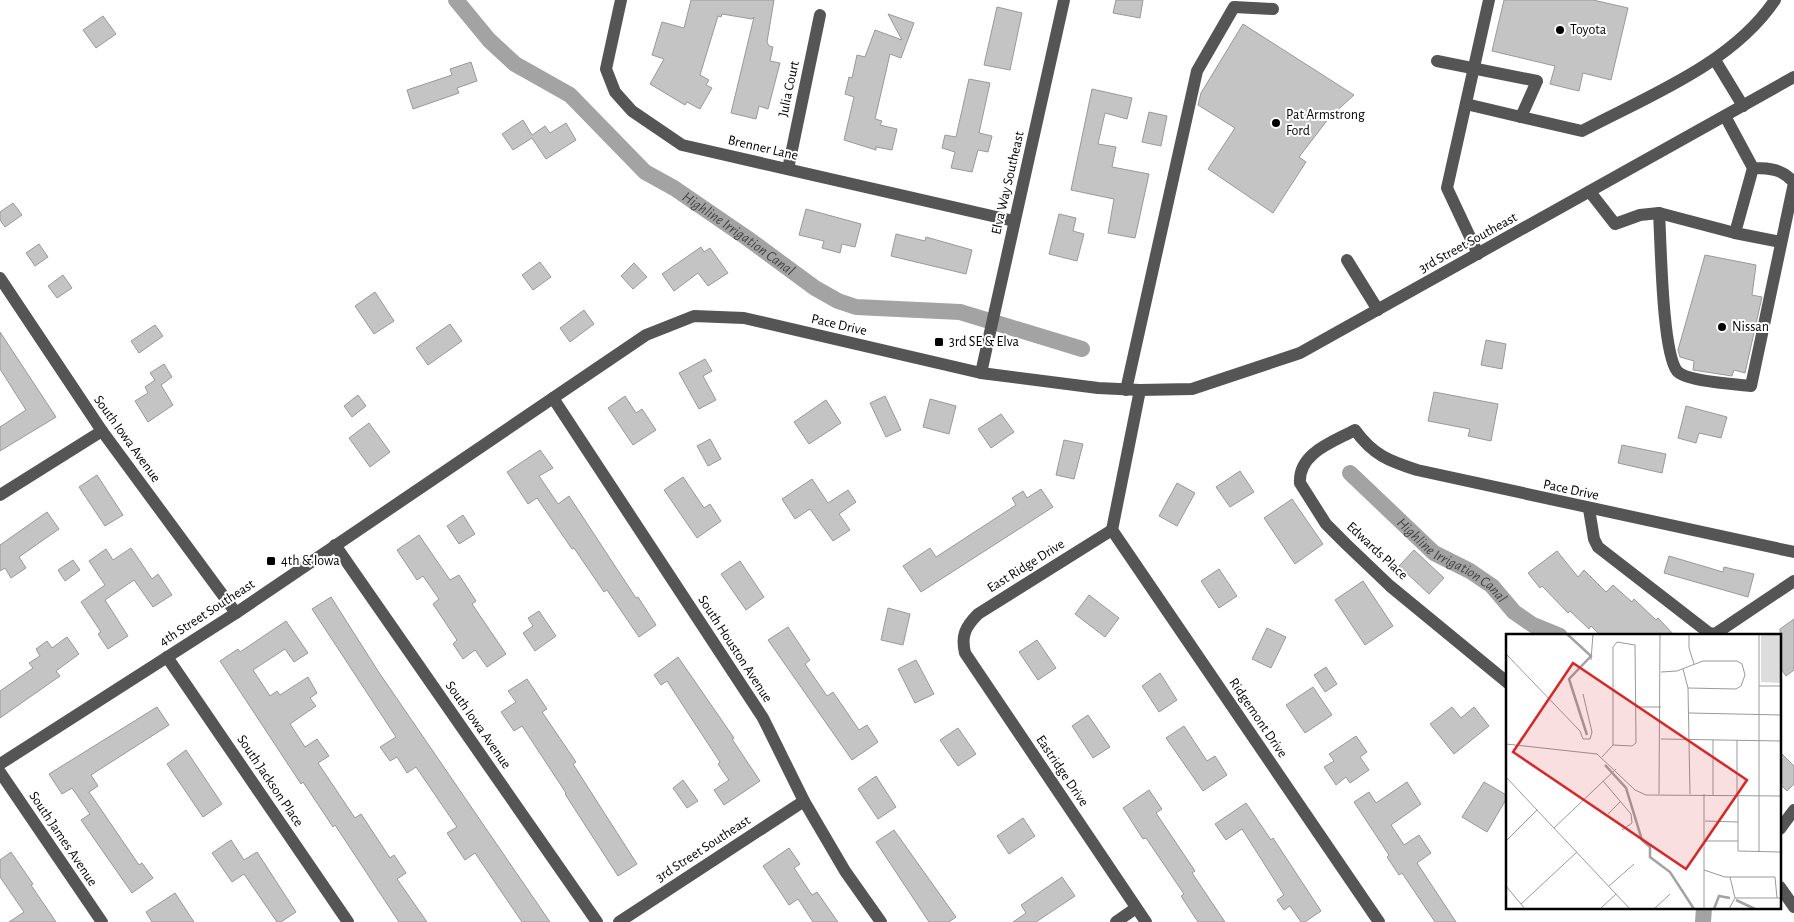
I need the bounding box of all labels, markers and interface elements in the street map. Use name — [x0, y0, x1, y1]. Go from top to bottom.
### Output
place label: Toyota — [1570, 23, 1607, 37]
marker: Toyota — [1554, 24, 1566, 36]
street label: Julia Court — [776, 59, 802, 118]
place label: Pat Armstrong Ford — [1286, 108, 1365, 138]
marker: Pat Armstrong Ford — [1270, 117, 1282, 129]
street label: Elva Way Southeast — [989, 129, 1027, 236]
street label: Brenner Lane — [726, 133, 800, 163]
water label: Highline Irrigation Canal — [680, 189, 798, 278]
street label: 3rd Street Southeast — [1417, 210, 1520, 276]
street label: Pace Drive — [810, 312, 868, 338]
place label: Nissan — [1732, 320, 1769, 334]
marker: Nissan — [1716, 321, 1728, 333]
place label: 3rd SE & Elva — [949, 335, 1019, 349]
marker: 3rd SE & Elva — [933, 336, 945, 348]
street label: South Iowa Avenue — [91, 393, 163, 485]
street label: Pace Drive — [1542, 477, 1600, 503]
water label: Highline Irrigation Canal — [1394, 515, 1510, 605]
street label: Edwards Place — [1344, 519, 1410, 583]
street label: East Ridge Drive — [985, 537, 1067, 595]
place label: 4th & Iowa — [281, 554, 340, 568]
marker: 4th & Iowa — [265, 555, 277, 567]
street label: 4th Street Southeast — [157, 577, 258, 649]
street label: South Houston Avenue — [695, 593, 775, 705]
inset map — [1506, 634, 1782, 910]
street label: Ridgemont Drive — [1226, 676, 1290, 760]
street label: South Iowa Avenue — [443, 679, 513, 771]
street label: South Jackson Place — [234, 733, 306, 829]
street label: Eastridge Drive — [1033, 733, 1091, 809]
street label: South James Avenue — [26, 789, 100, 889]
street label: 3rd Street Southeast — [653, 813, 753, 885]

